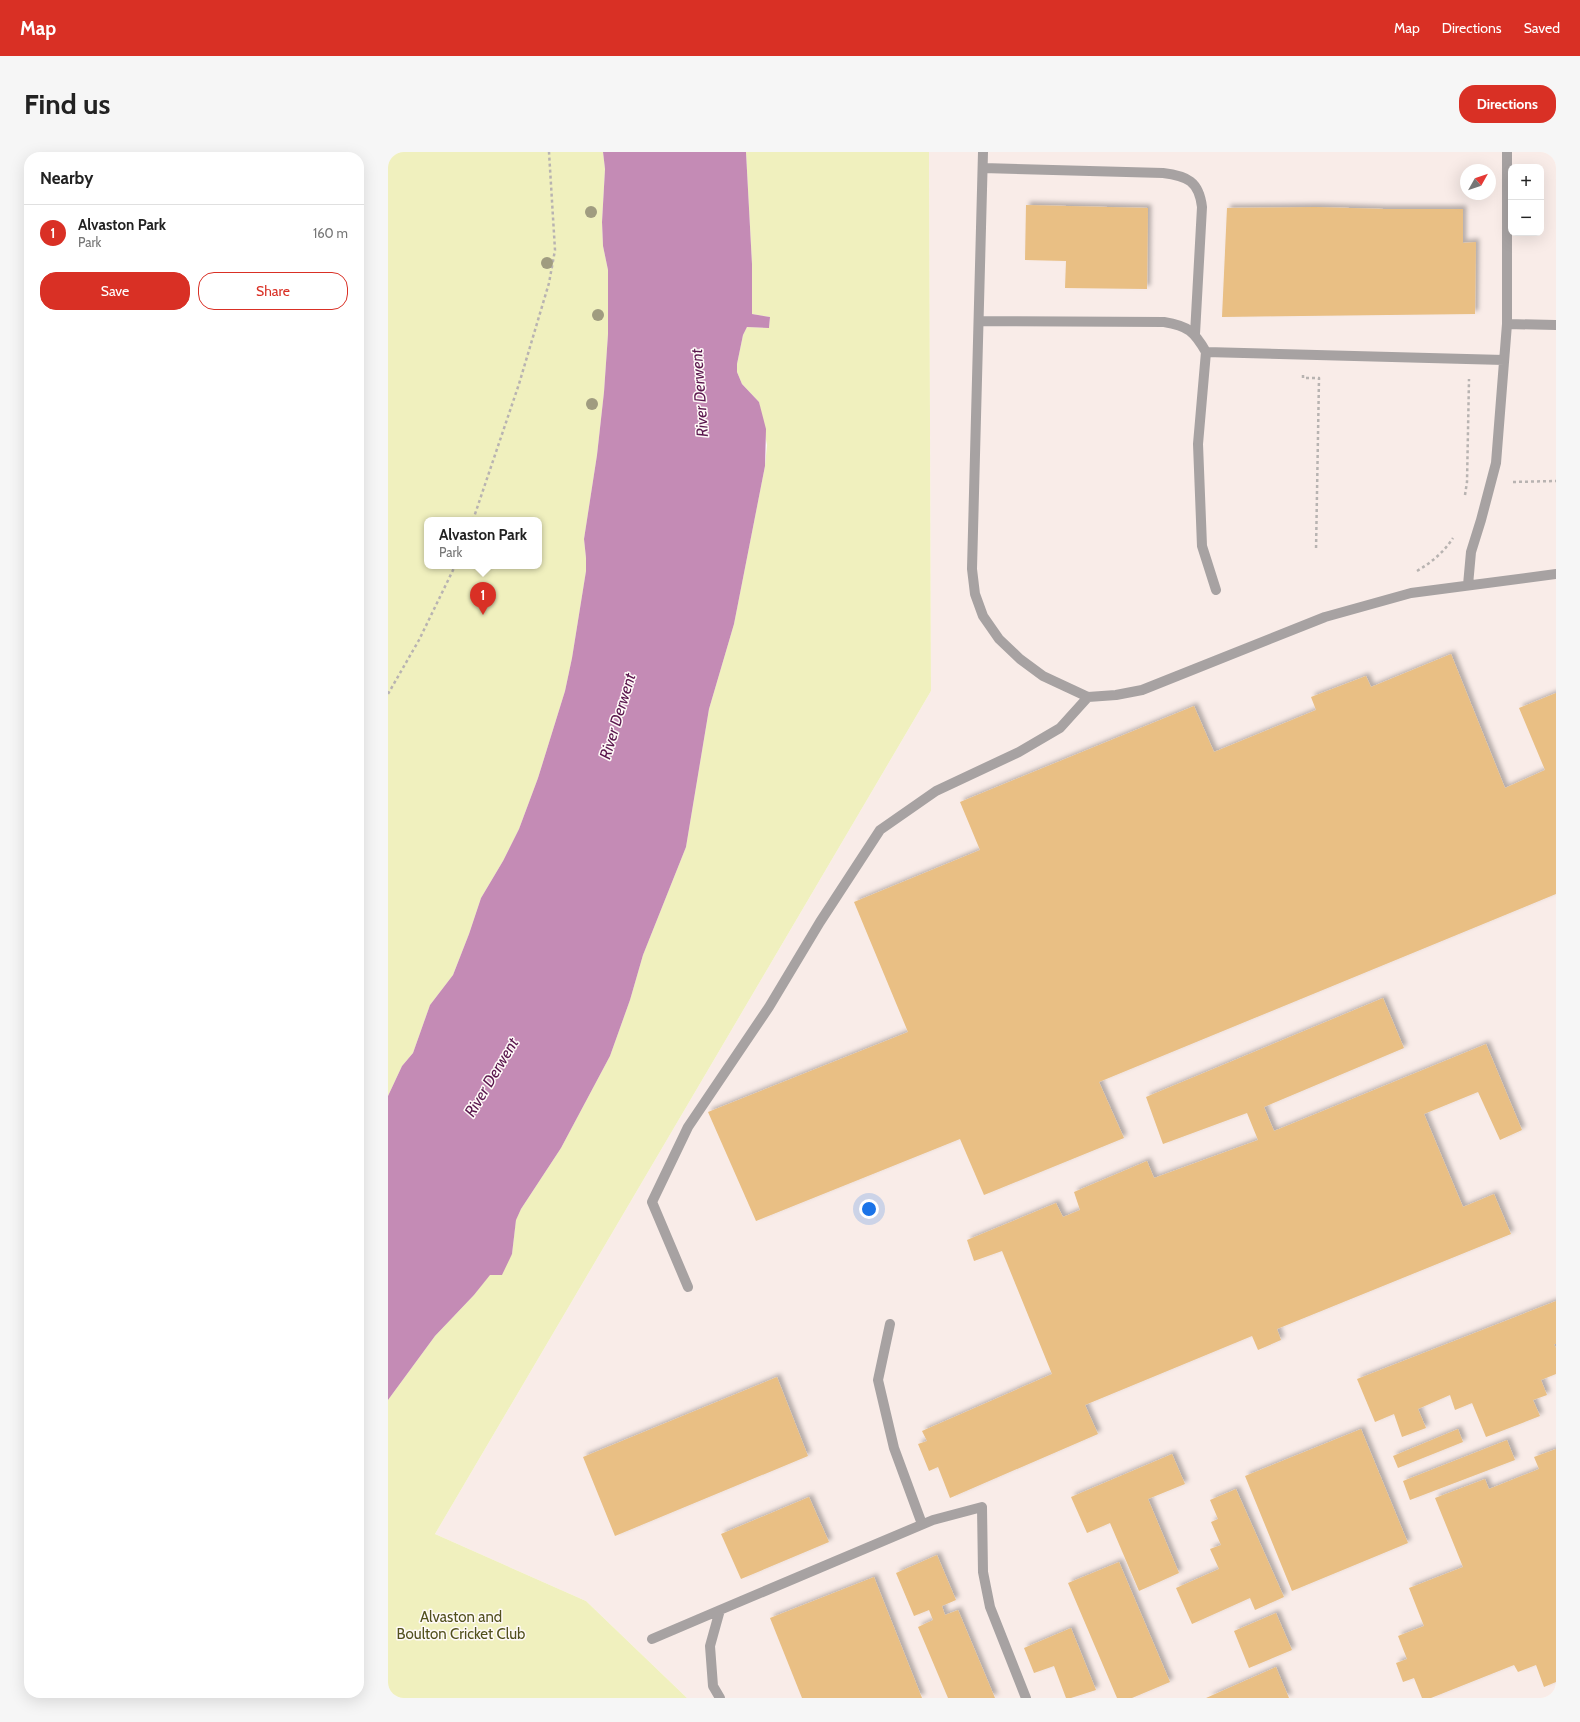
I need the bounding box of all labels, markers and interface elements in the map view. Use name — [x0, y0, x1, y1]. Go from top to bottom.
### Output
text: Map — [20, 17, 56, 40]
text: Map — [1394, 19, 1420, 37]
text: Directions — [1442, 19, 1502, 37]
text: Saved — [1524, 19, 1560, 37]
button: Directions — [1459, 85, 1556, 123]
text: Find us — [24, 87, 110, 121]
north arrow — [1460, 164, 1496, 200]
map controls — [1508, 164, 1544, 236]
button: + — [1508, 164, 1544, 200]
text: Nearby — [40, 168, 93, 188]
button: − — [1508, 200, 1544, 236]
text: Alvaston Park — [78, 216, 166, 234]
text: 1 — [51, 225, 55, 241]
text: 160 m — [313, 225, 348, 241]
text: Park — [78, 234, 101, 250]
button: Save — [40, 272, 190, 310]
button: Share — [198, 272, 348, 310]
water label: River Derwent — [687, 347, 712, 438]
popup — [424, 517, 542, 569]
text: Alvaston Park — [439, 526, 527, 544]
text: Park — [439, 544, 462, 560]
pin: 1 — [470, 582, 496, 615]
water label: River Derwent — [595, 670, 640, 761]
water label: River Derwent — [460, 1033, 523, 1120]
your location — [859, 1199, 879, 1219]
park label: Alvaston and Boulton Cricket Club — [397, 1608, 525, 1643]

